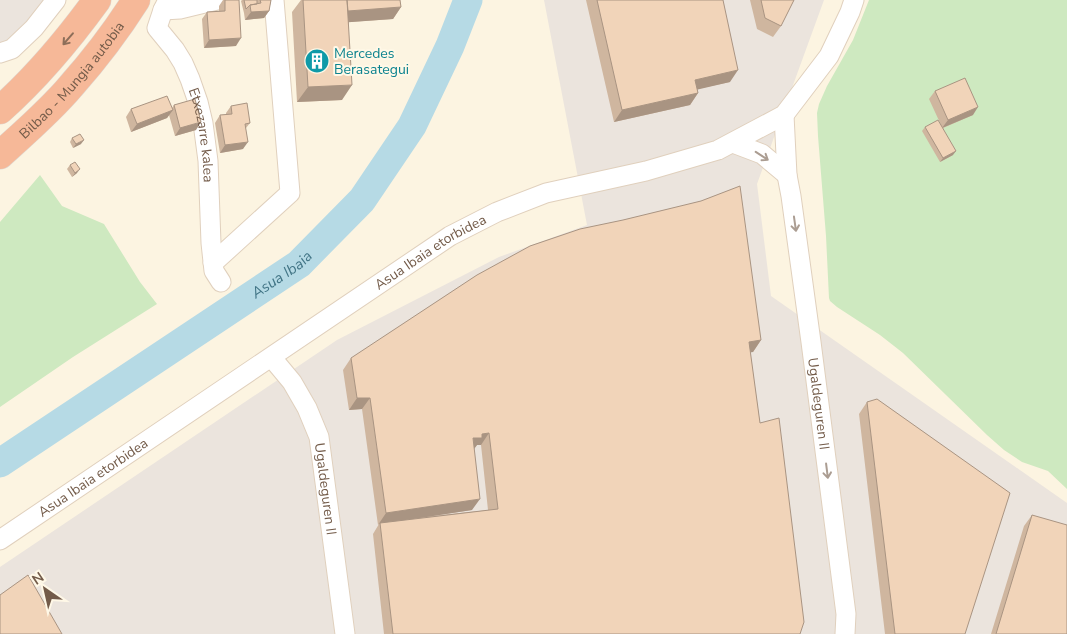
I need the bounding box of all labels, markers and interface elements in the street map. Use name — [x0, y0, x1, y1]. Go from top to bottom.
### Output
street label: Bilbao - Mungia autobia — [15, 18, 128, 143]
one-way arrow — [63, 32, 74, 45]
place label: Mercedes Berasategui — [334, 44, 409, 79]
building icon: Mercedes Berasategui — [304, 48, 330, 74]
street label: Etxezarre kalea — [184, 85, 218, 183]
one-way arrow — [755, 150, 769, 161]
street label: Asua Ibaia etorbidea — [371, 210, 489, 294]
one-way arrow — [790, 215, 800, 231]
water label: Asua Ibaia — [247, 246, 317, 304]
street label: Ugaldeguren II — [804, 356, 834, 451]
street label: Asua Ibaia etorbidea — [34, 433, 151, 521]
street label: Ugaldeguren II — [310, 442, 341, 536]
one-way arrow — [823, 463, 833, 479]
north arrow — [20, 564, 70, 614]
text: N — [28, 568, 48, 589]

